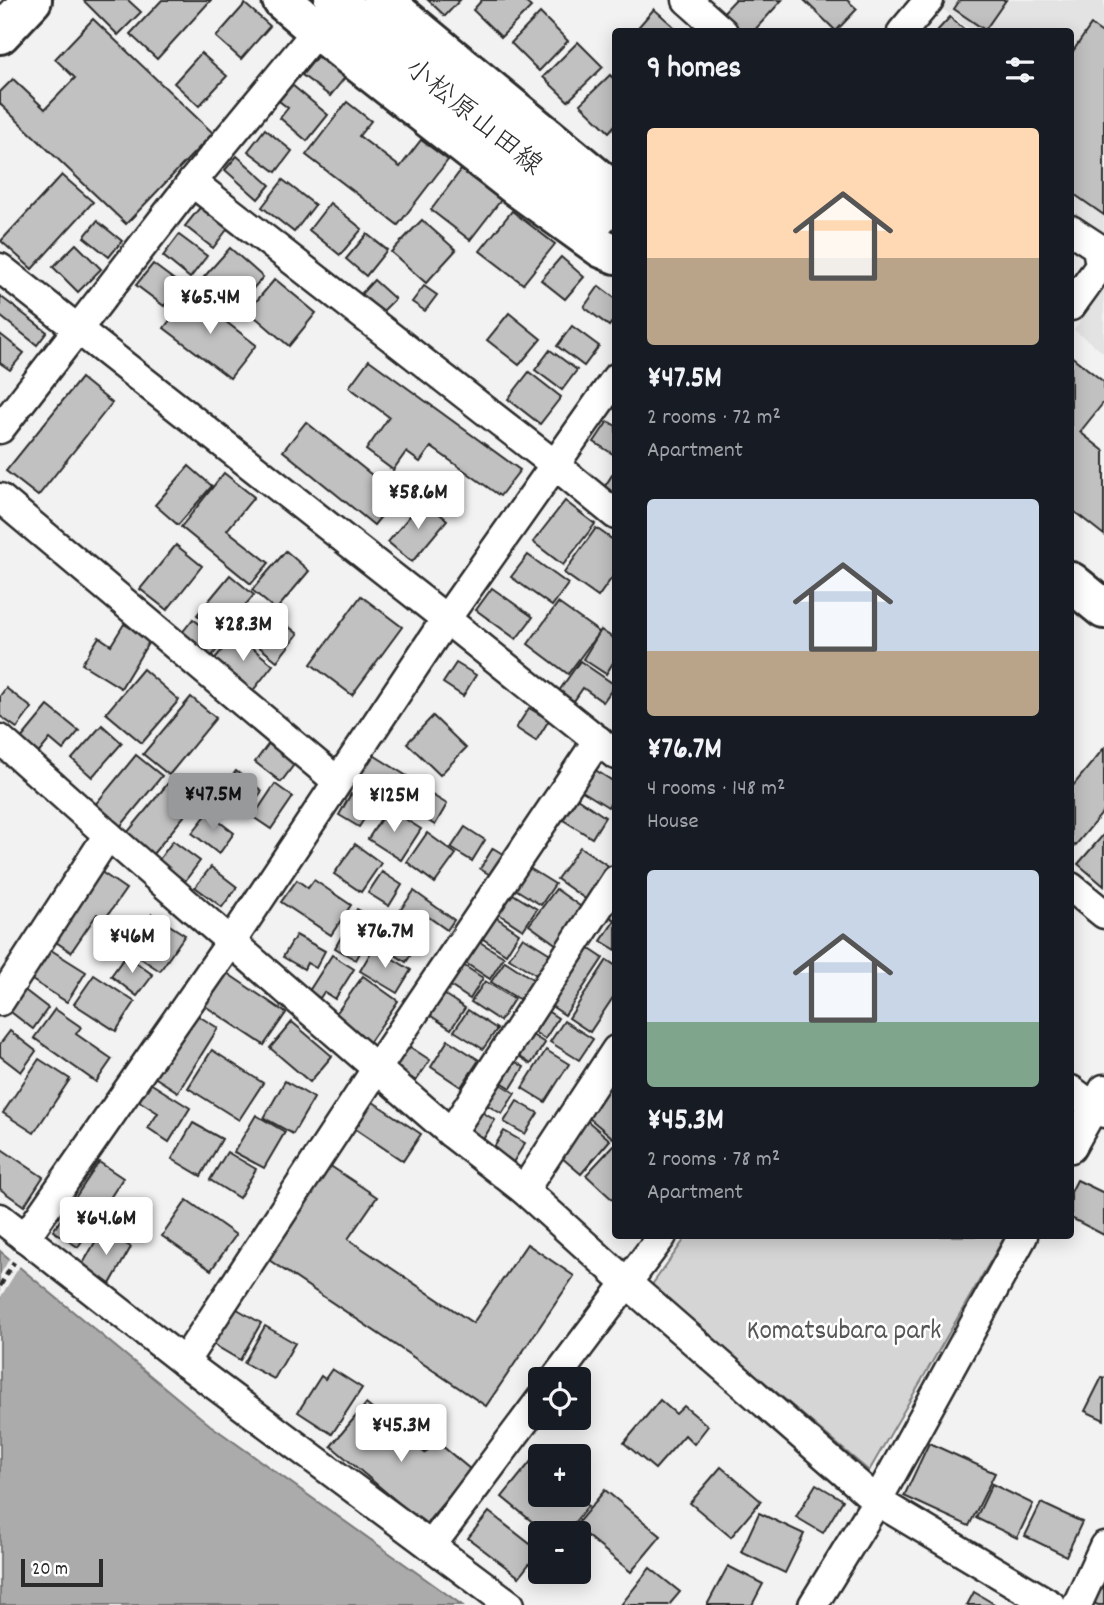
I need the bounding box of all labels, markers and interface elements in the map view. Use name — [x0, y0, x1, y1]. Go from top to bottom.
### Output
text: 9 homes — [647, 49, 741, 92]
street label: 小松原山田線 — [394, 50, 550, 187]
icon: filters — [1001, 51, 1039, 89]
icon: home — [780, 173, 906, 299]
pin: ¥65.4M — [153, 276, 267, 336]
text: ¥65.4M — [180, 282, 240, 315]
text: ¥47.5M — [647, 359, 722, 402]
text: 2 rooms · 72 m² — [647, 402, 781, 435]
text: Apartment — [647, 435, 743, 468]
pin: ¥58.6M — [361, 472, 475, 531]
text: ¥58.6M — [388, 477, 448, 510]
icon: home — [780, 544, 906, 670]
pin: ¥28.3M — [186, 604, 300, 663]
text: ¥28.3M — [214, 609, 272, 642]
text: ¥76.7M — [647, 730, 722, 773]
text: 4 rooms · 148 m² — [647, 773, 785, 806]
pin: ¥47.5M — [156, 774, 270, 833]
pin: ¥125M — [345, 774, 443, 834]
text: ¥47.5M — [184, 779, 242, 812]
text: ¥125M — [369, 780, 419, 813]
text: House — [647, 806, 699, 839]
pin: ¥76.7M — [328, 911, 442, 970]
icon: home — [780, 915, 906, 1041]
pin: ¥46M — [91, 916, 173, 975]
text: ¥76.7M — [356, 916, 414, 949]
text: ¥46M — [109, 921, 155, 954]
text: ¥45.3M — [647, 1101, 724, 1144]
text: 2 rooms · 78 m² — [647, 1144, 780, 1177]
text: Apartment — [647, 1177, 743, 1210]
pin: ¥64.6M — [49, 1198, 163, 1257]
text: ¥64.6M — [76, 1203, 136, 1236]
park label: Komatsubara park — [746, 1313, 942, 1353]
map controls — [528, 1367, 591, 1584]
button: locate — [528, 1367, 591, 1430]
pin: ¥45.3M — [344, 1404, 458, 1464]
text: ¥45.3M — [372, 1410, 430, 1443]
button: + — [528, 1444, 591, 1507]
button: − — [528, 1521, 591, 1584]
scale bar — [21, 1556, 103, 1588]
text: 20 m — [32, 1557, 68, 1584]

